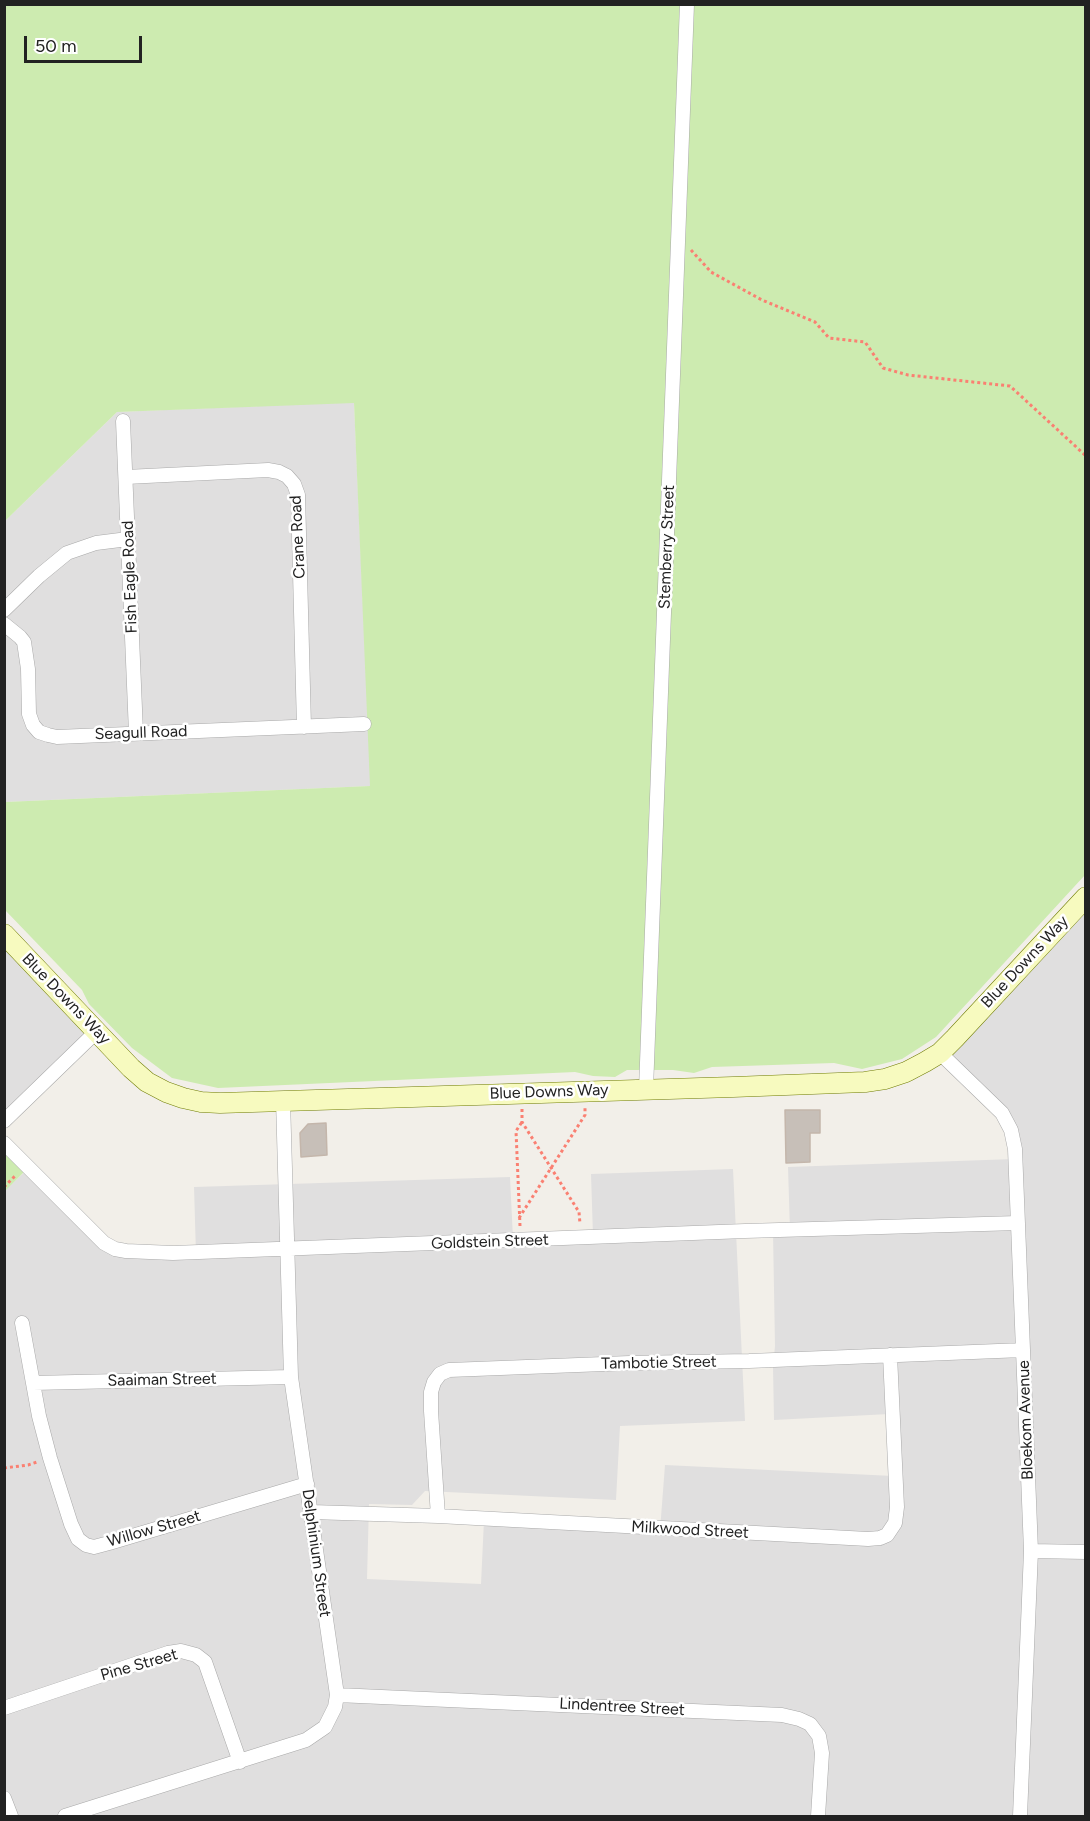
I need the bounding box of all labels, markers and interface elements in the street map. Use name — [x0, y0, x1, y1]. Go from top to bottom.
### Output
scale bar — [27, 24, 146, 62]
text: 50 m — [35, 35, 77, 57]
street label: Stemberry Street — [655, 485, 679, 609]
street label: Crane Road — [286, 495, 310, 579]
street label: Fish Eagle Road — [118, 520, 142, 634]
street label: Seagull Road — [94, 722, 188, 744]
street label: Blue Downs Way — [977, 912, 1073, 1012]
street label: Blue Downs Way — [18, 950, 114, 1048]
street label: Blue Downs Way — [489, 1080, 609, 1104]
street label: Goldstein Street — [431, 1230, 549, 1254]
street label: Tambotie Street — [601, 1352, 717, 1374]
street label: Bloekom Avenue — [1014, 1360, 1038, 1480]
street label: Saaiman Street — [107, 1369, 217, 1391]
street label: Delphinium Street — [297, 1488, 335, 1618]
street label: Willow Street — [105, 1506, 203, 1552]
street label: Milkwood Street — [631, 1517, 749, 1543]
street label: Pine Street — [98, 1645, 180, 1685]
street label: Lindentree Street — [559, 1694, 685, 1720]

